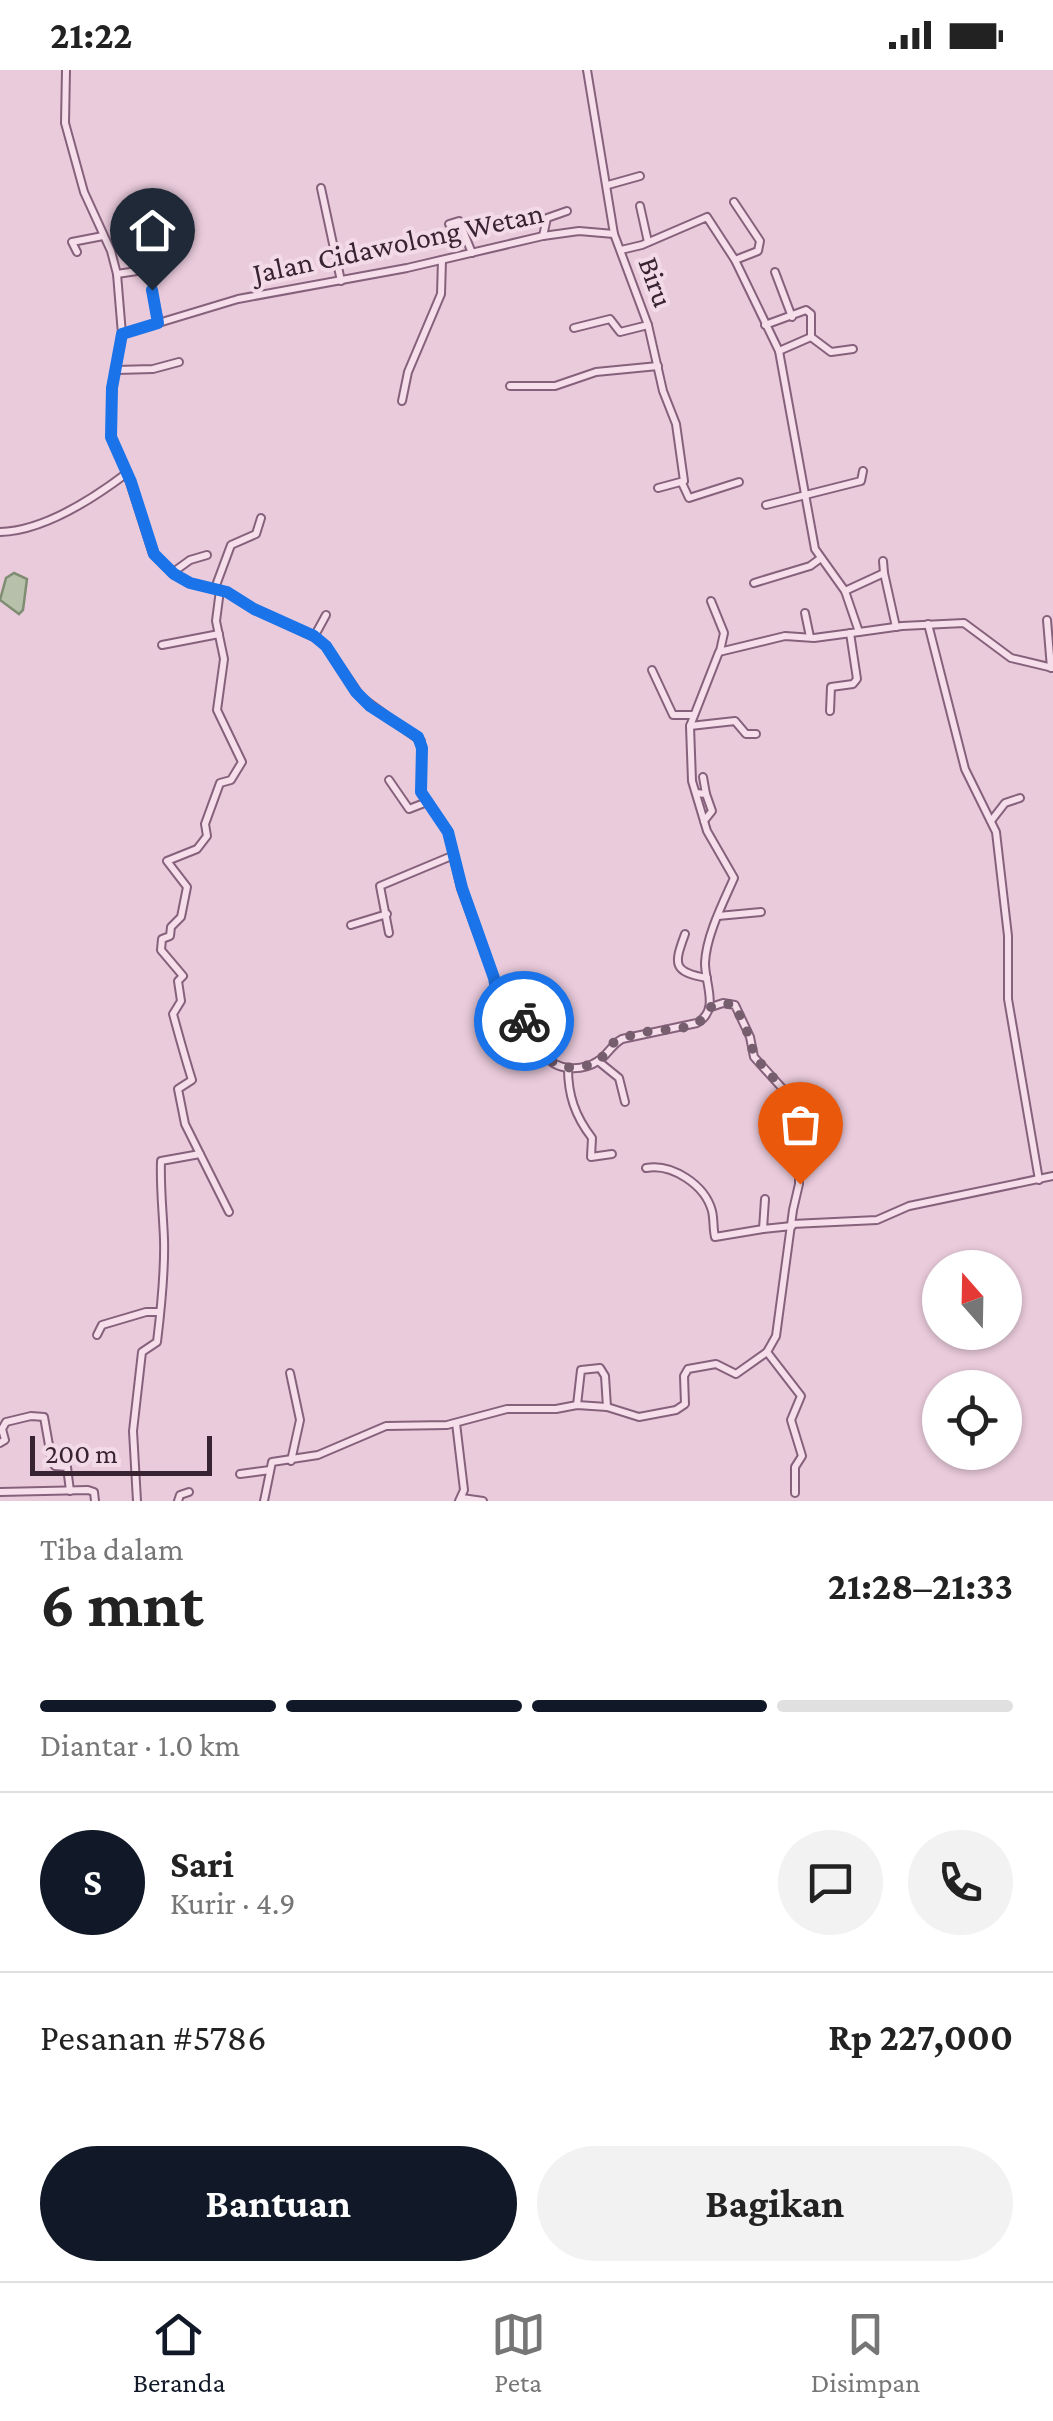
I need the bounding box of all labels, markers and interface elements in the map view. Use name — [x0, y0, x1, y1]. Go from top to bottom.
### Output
text: 21:22 — [50, 14, 132, 56]
pin — [110, 188, 195, 291]
street label: Jalan Cidawolong Wetan — [247, 196, 546, 291]
icon: home — [125, 203, 180, 258]
street label: Biru — [632, 252, 681, 311]
courier — [474, 971, 574, 1071]
icon: bike — [497, 994, 552, 1049]
pin — [758, 1082, 843, 1185]
icon: bag — [773, 1097, 828, 1152]
north arrow — [922, 1250, 1022, 1350]
map controls — [922, 1250, 1022, 1470]
button: locate — [922, 1370, 1022, 1470]
scale bar — [30, 1431, 212, 1476]
text: 200 m — [45, 1438, 118, 1469]
text: Tiba dalam — [40, 1531, 184, 1567]
text: 21:28–21:33 — [828, 1565, 1013, 1607]
text: 6 mnt — [40, 1568, 204, 1640]
text: Diantar · 1.0 km — [40, 1727, 240, 1763]
button: chat — [778, 1830, 883, 1935]
button: phone — [908, 1830, 1013, 1935]
text: Sari — [170, 1843, 234, 1885]
text: S — [83, 1861, 102, 1903]
text: Kurir · 4.9 — [170, 1885, 296, 1921]
text: Pesanan #5786 — [40, 2016, 267, 2058]
text: Rp 227,000 — [828, 2016, 1013, 2058]
button: Bantuan — [40, 2146, 517, 2261]
button: Bagikan — [537, 2146, 1013, 2261]
tab: Beranda — [133, 2307, 225, 2398]
tab: Peta — [491, 2307, 546, 2398]
tab: Disimpan — [811, 2307, 920, 2398]

